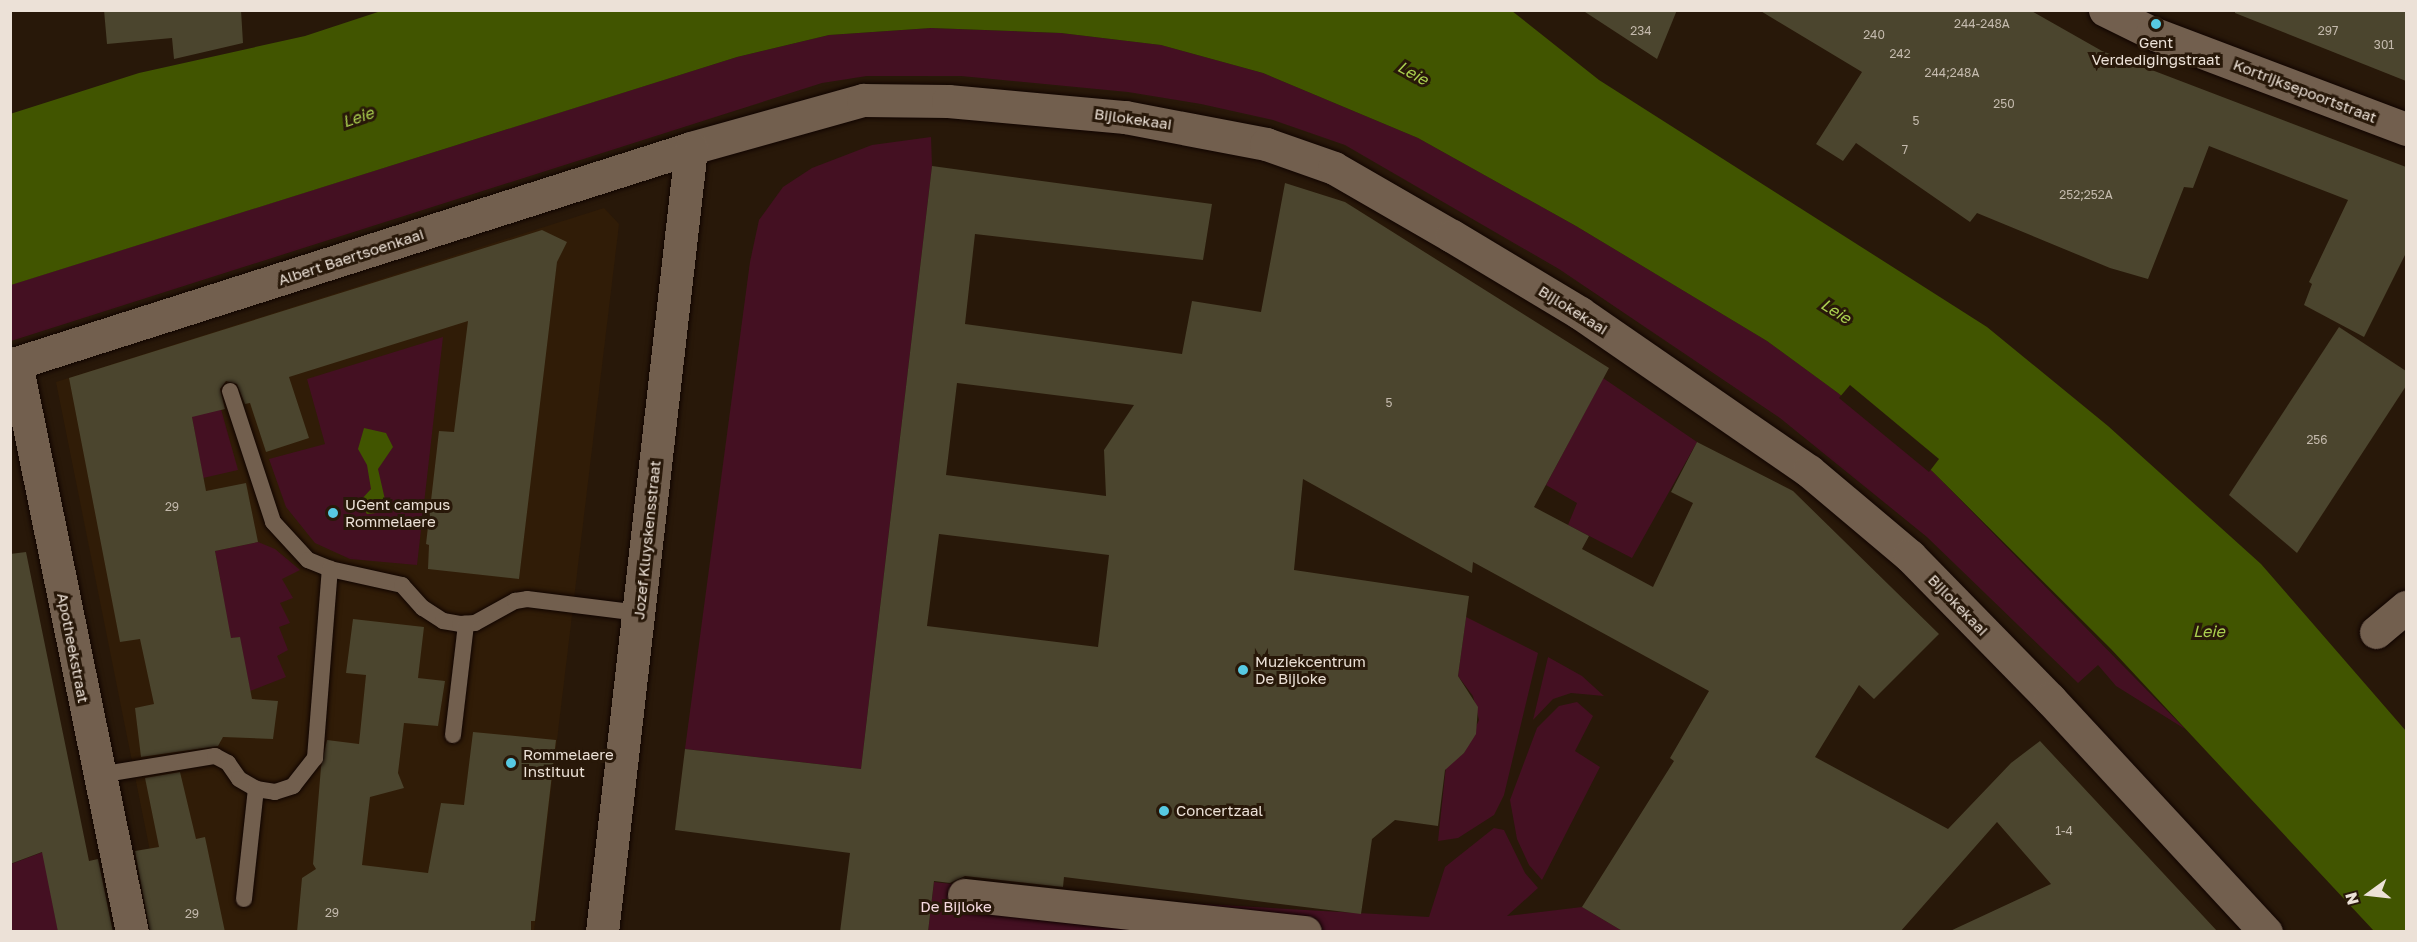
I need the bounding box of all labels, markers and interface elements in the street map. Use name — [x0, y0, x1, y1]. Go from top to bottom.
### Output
house number: 244-248A — [1954, 17, 2010, 31]
marker: Gent Verdedigingstraat — [2149, 17, 2163, 31]
house number: 234 — [1630, 24, 1652, 38]
house number: 297 — [2318, 24, 2338, 38]
house number: 240 — [1863, 28, 1885, 42]
place label: Gent Verdedigingstraat — [2092, 33, 2220, 68]
house number: 301 — [2374, 38, 2394, 52]
house number: 242 — [1889, 47, 1911, 61]
street label: Kortrijksepoortstraat — [2231, 55, 2379, 127]
water label: Leie — [1394, 57, 1432, 89]
house number: 244;248A — [1925, 66, 1979, 80]
house number: 250 — [1993, 97, 2015, 111]
water label: Leie — [340, 103, 376, 131]
street label: Bijlokekaai — [1093, 105, 1173, 133]
house number: 5 — [1913, 114, 1919, 128]
house number: 7 — [1902, 143, 1908, 157]
house number: 252;252A — [2059, 188, 2113, 202]
street label: Albert Baertsoenkaai — [276, 225, 426, 289]
street label: Bijlokekaai — [1535, 282, 1611, 338]
water label: Leie — [1817, 294, 1855, 328]
house number: 5 — [1386, 396, 1392, 410]
house number: 256 — [2306, 433, 2328, 447]
street label: Jozef Kluyskensstraat — [630, 460, 664, 620]
place label: UGent campus Rommelaere — [345, 495, 450, 530]
house number: 29 — [165, 500, 179, 514]
marker: UGent campus Rommelaere — [326, 506, 340, 520]
street label: Bijlokekaai — [1924, 571, 1992, 639]
street label: Apotheekstraat — [53, 591, 93, 705]
water label: Leie — [2193, 621, 2225, 641]
place label: Muziekcentrum De Bijloke — [1255, 652, 1366, 687]
marker: Muziekcentrum De Bijloke — [1236, 663, 1250, 677]
place label: Rommelaere Instituut — [523, 745, 614, 780]
marker: Rommelaere Instituut — [504, 756, 518, 770]
place label: Concertzaal — [1176, 802, 1263, 820]
marker: Concertzaal — [1157, 804, 1171, 818]
house number: 1-4 — [2055, 824, 2073, 838]
north arrow — [2339, 864, 2399, 924]
text: N — [2340, 890, 2363, 907]
park label: De Bijloke — [920, 898, 992, 916]
house number: 29 — [325, 906, 339, 920]
house number: 29 — [185, 907, 199, 921]

